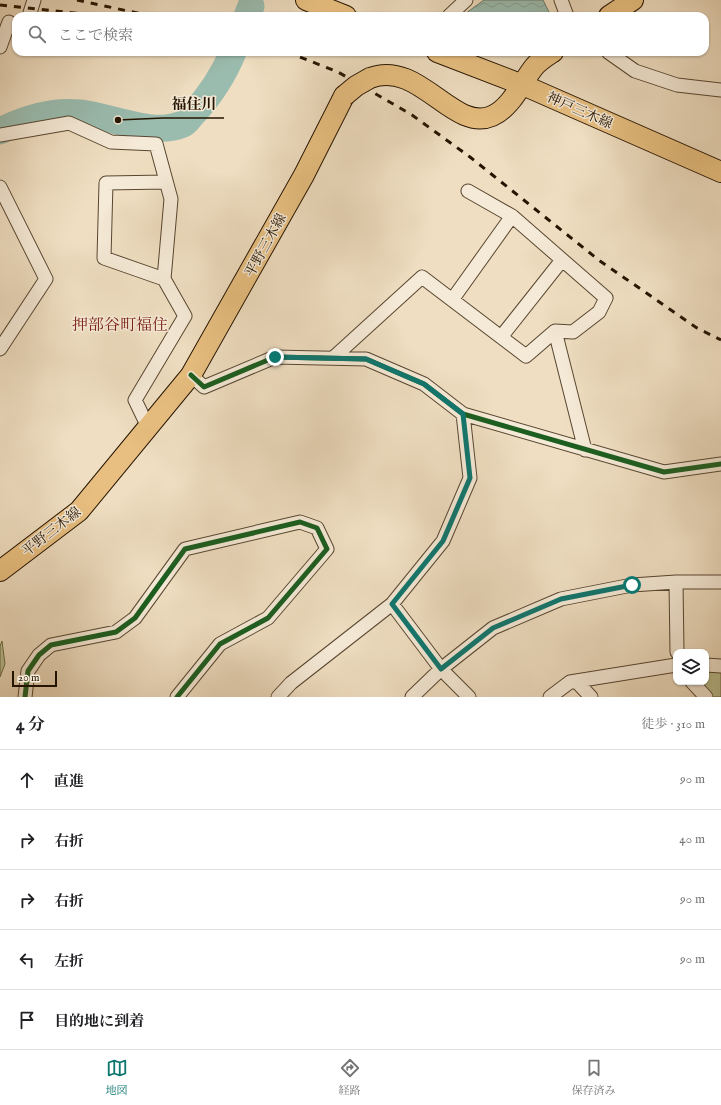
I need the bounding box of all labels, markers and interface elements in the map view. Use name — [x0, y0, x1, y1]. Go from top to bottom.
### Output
search box — [12, 12, 709, 56]
icon: search — [26, 23, 48, 45]
text: ここで検索 — [58, 26, 133, 45]
street label: 神戸三木線 — [544, 88, 615, 133]
callout: 福住川 — [163, 91, 224, 118]
text: 福住川 — [171, 95, 217, 114]
street label: 平野三木線 — [241, 211, 291, 280]
district label: 押部谷町福住 — [72, 316, 168, 336]
route end — [266, 348, 284, 366]
street label: 平野三木線 — [18, 503, 85, 560]
route start — [623, 576, 641, 594]
map controls — [673, 649, 709, 685]
button: layers — [673, 649, 709, 685]
scale bar — [12, 669, 57, 688]
text: 20 m — [18, 671, 39, 685]
text: 4 分 — [16, 715, 45, 736]
text: 徒歩 · 310 m — [642, 716, 705, 733]
icon: ahead — [16, 769, 38, 791]
text: 90 m — [680, 771, 705, 788]
text: 直進 — [54, 772, 84, 791]
icon: right — [16, 829, 38, 851]
text: 40 m — [679, 831, 705, 848]
text: 右折 — [54, 832, 84, 851]
icon: right — [16, 889, 38, 911]
text: 90 m — [680, 891, 705, 908]
text: 右折 — [54, 892, 84, 911]
icon: left — [16, 949, 38, 971]
text: 90 m — [680, 951, 705, 968]
text: 左折 — [54, 952, 84, 971]
icon: arrive — [16, 1009, 38, 1031]
text: 目的地に到着 — [54, 1012, 144, 1031]
tab: 地図 — [106, 1057, 128, 1098]
tab: 経路 — [339, 1057, 361, 1098]
tab: 保存済み — [572, 1057, 616, 1098]

